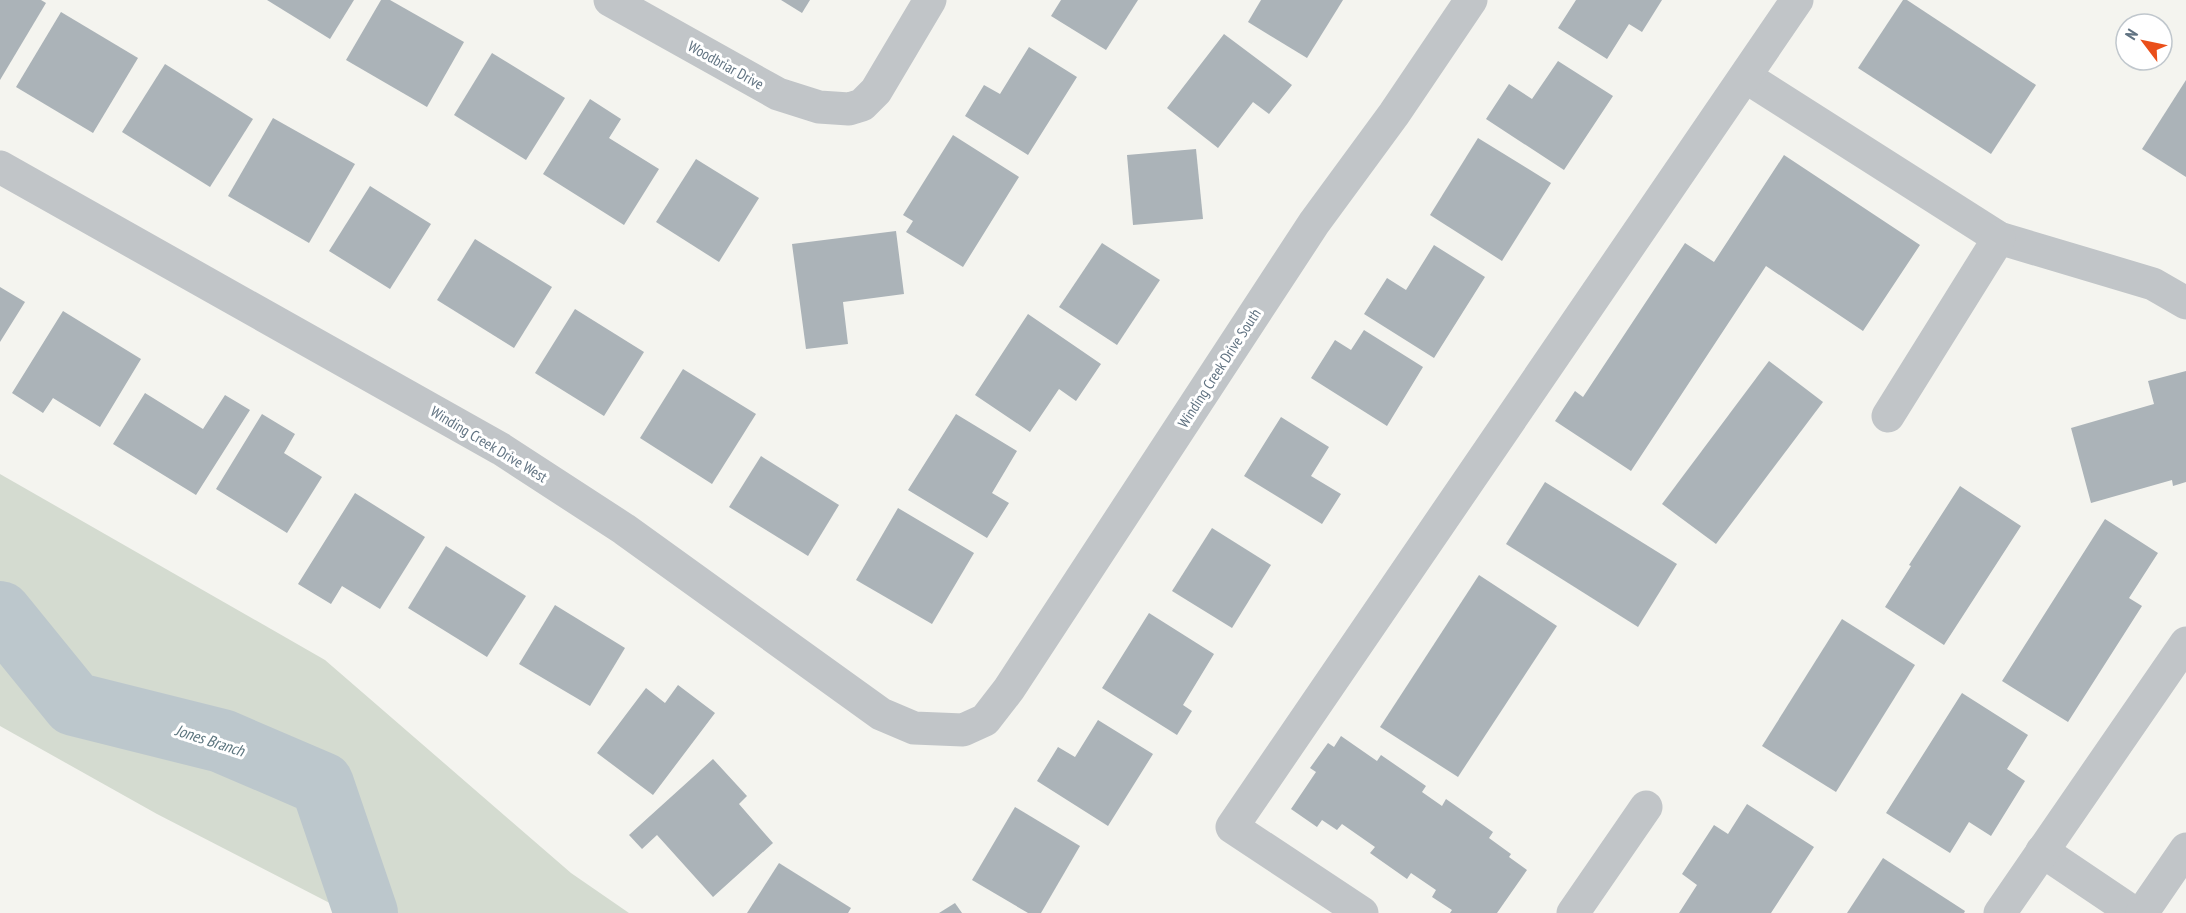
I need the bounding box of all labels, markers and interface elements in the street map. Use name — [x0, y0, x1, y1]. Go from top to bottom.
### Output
north arrow — [2114, 12, 2174, 72]
text: N — [2121, 25, 2142, 43]
street label: Woodbriar Drive — [685, 36, 767, 94]
street label: Winding Creek Drive South — [1173, 305, 1265, 431]
street label: Winding Creek Drive West — [427, 402, 551, 486]
water label: Jones Branch — [172, 719, 248, 761]

